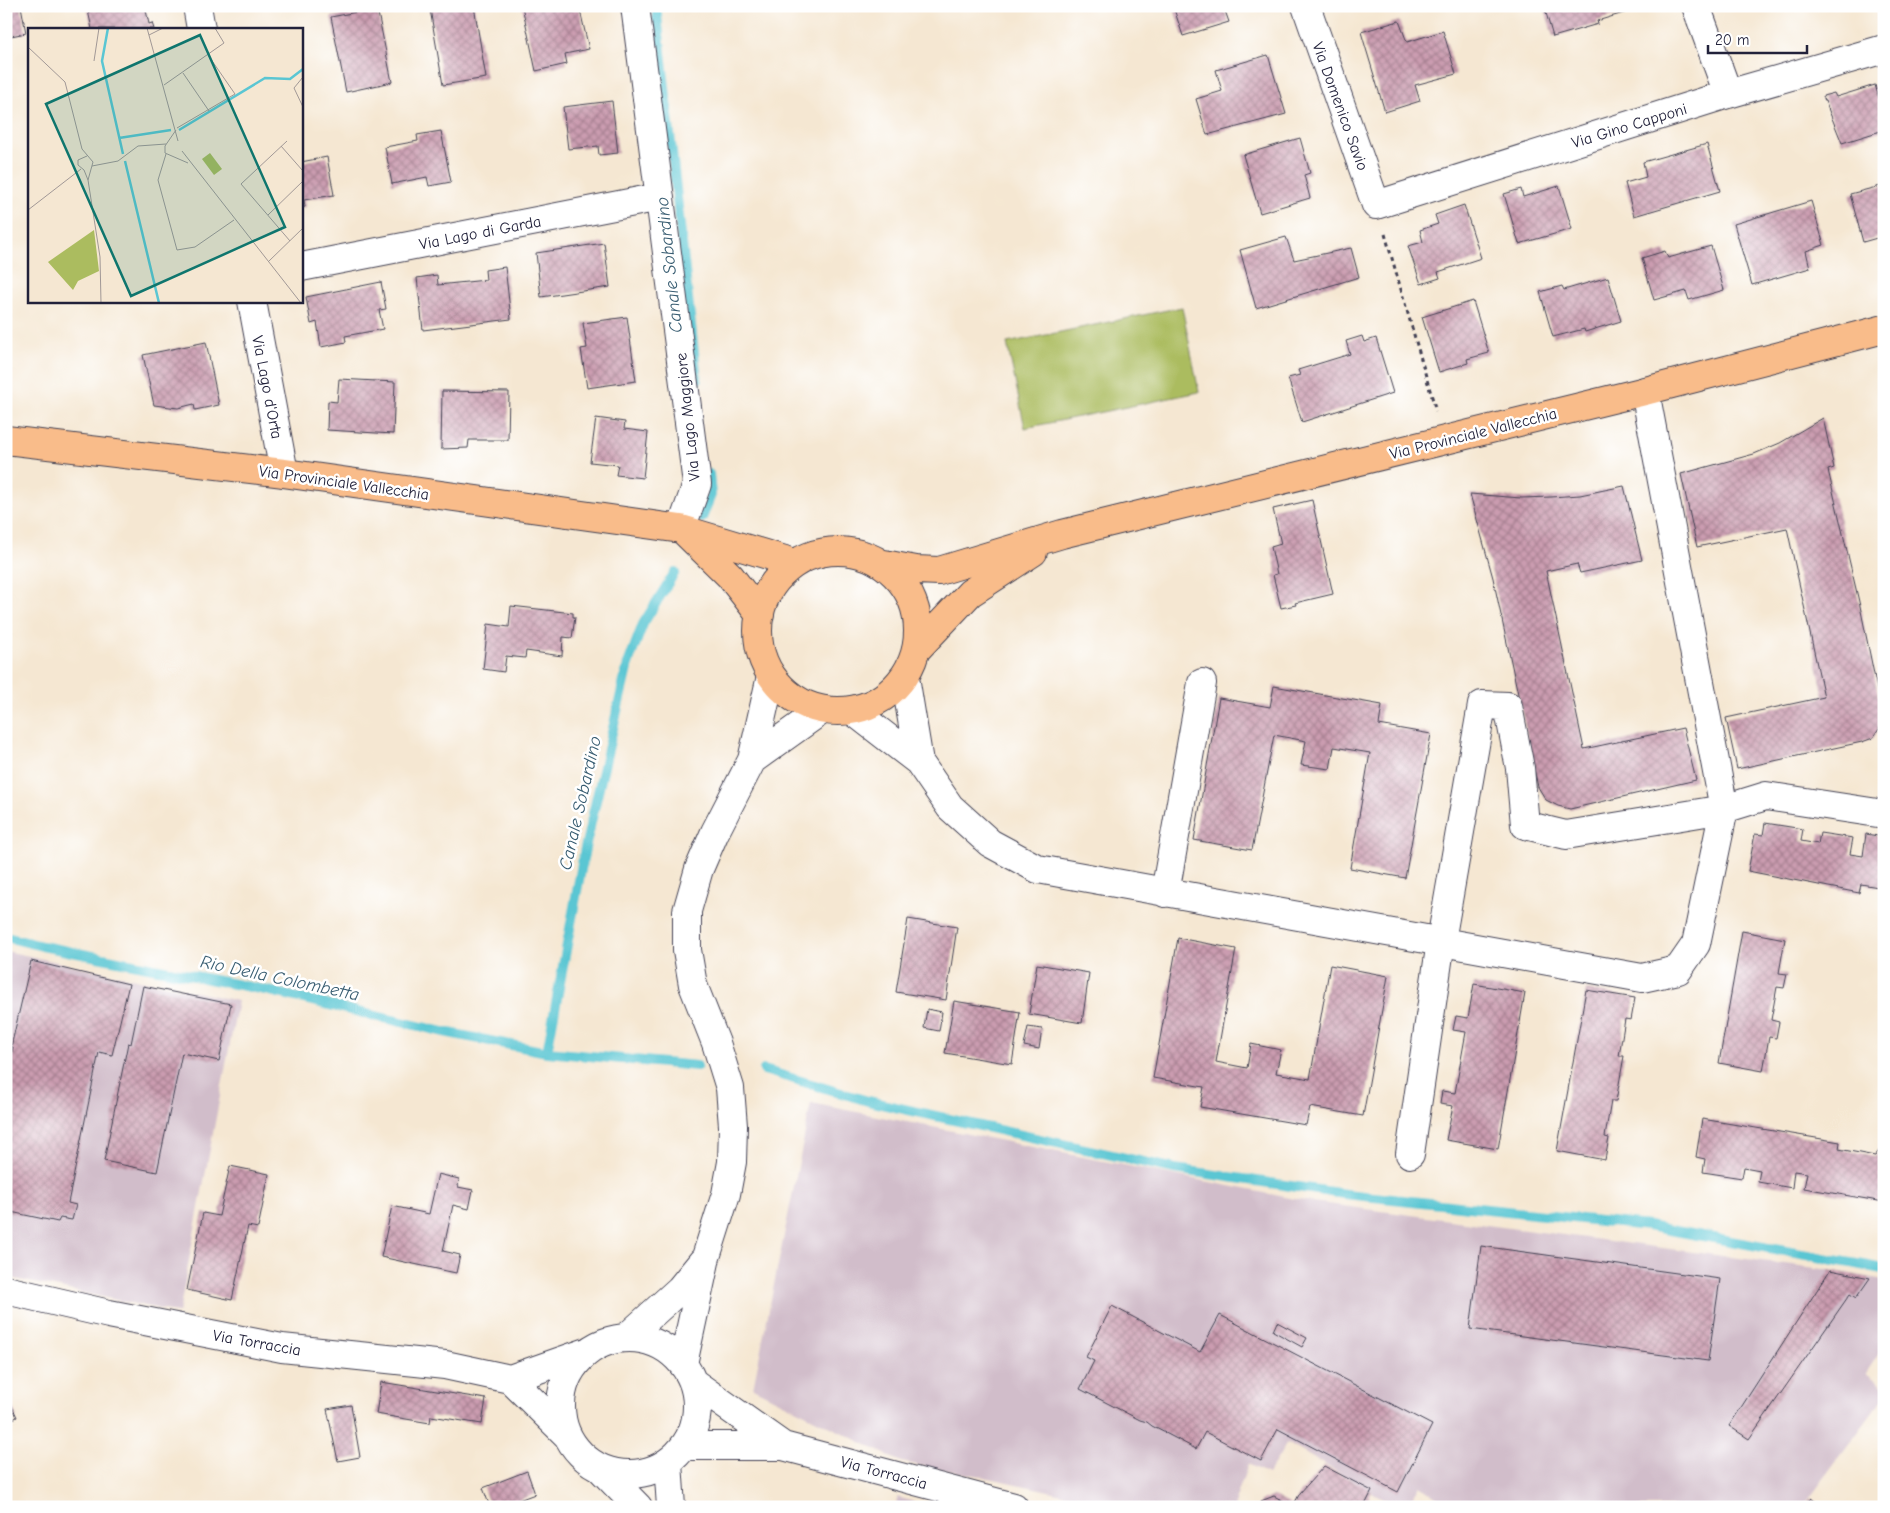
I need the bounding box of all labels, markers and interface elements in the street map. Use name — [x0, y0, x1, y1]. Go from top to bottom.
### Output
scale bar — [1708, 22, 1806, 54]
inset map — [28, 28, 302, 302]
text: 20 m — [1715, 31, 1749, 49]
street label: Via Domenico Savio — [1308, 40, 1372, 173]
street label: Via Gino Capponi — [1569, 100, 1689, 152]
water label: Canale Sobardino — [652, 196, 687, 334]
street label: Via Lago di Garda — [418, 212, 543, 254]
street label: Via Lago d'Orta — [248, 334, 286, 440]
street label: Via Lago Maggiore — [672, 352, 704, 482]
street label: Via Provinciale Vallecchia — [1388, 404, 1559, 463]
street label: Via Provinciale Vallecchia — [258, 462, 430, 504]
water label: Canale Sobardino — [555, 734, 606, 872]
water label: Rio Della Colombetta — [199, 951, 361, 1006]
street label: Via Torraccia — [211, 1326, 302, 1360]
street label: Via Torraccia — [838, 1453, 929, 1493]

